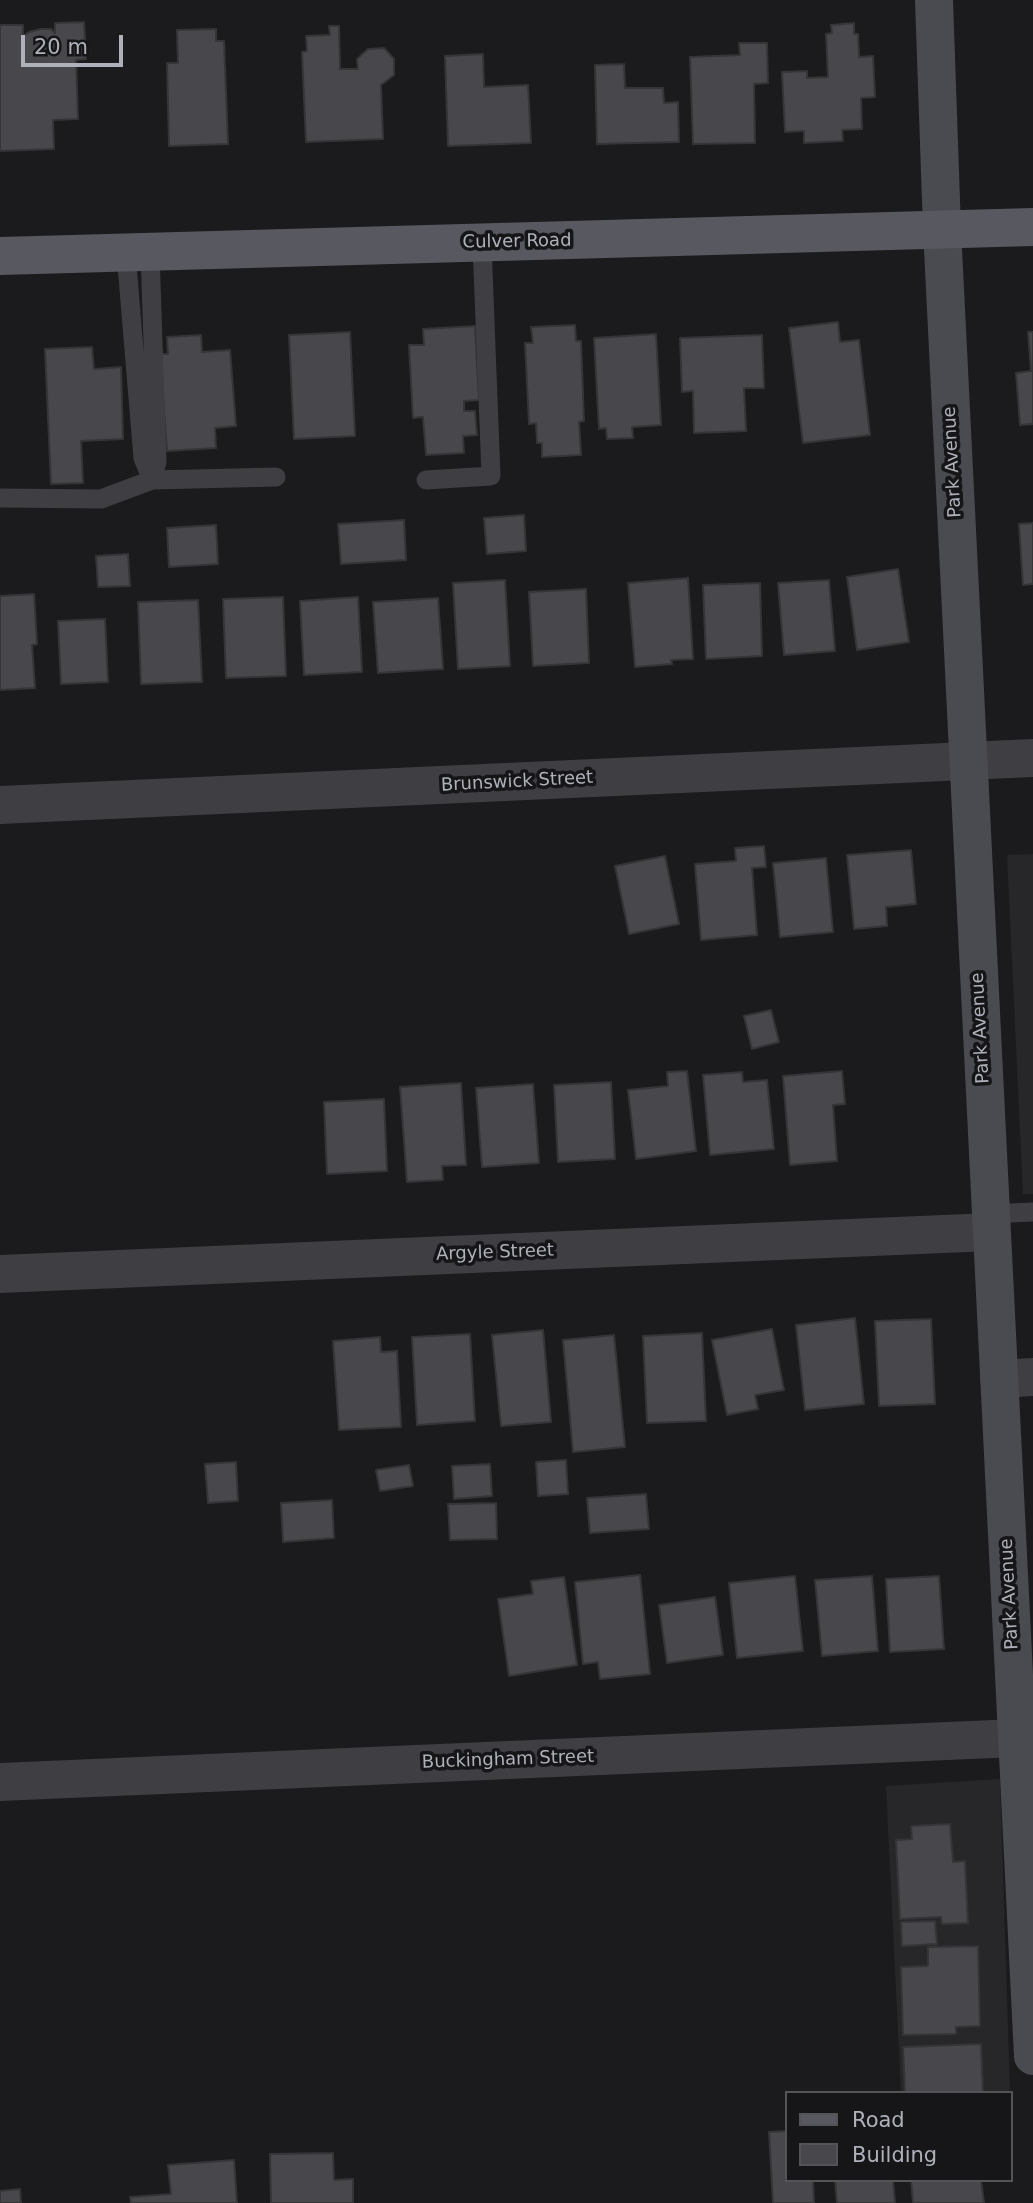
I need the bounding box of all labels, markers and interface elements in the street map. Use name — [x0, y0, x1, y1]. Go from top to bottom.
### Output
scale bar — [24, 21, 126, 65]
text: 20 m — [34, 35, 88, 59]
street label: Culver Road — [462, 230, 572, 254]
street label: Park Avenue — [939, 406, 967, 518]
street label: Brunswick Street — [440, 767, 594, 797]
street label: Park Avenue — [967, 972, 995, 1084]
street label: Argyle Street — [436, 1240, 554, 1266]
street label: Park Avenue — [996, 1538, 1024, 1650]
street label: Buckingham Street — [422, 1746, 594, 1774]
legend — [785, 2091, 1012, 2182]
text: Road — [852, 2108, 905, 2132]
text: Building — [852, 2143, 937, 2167]

